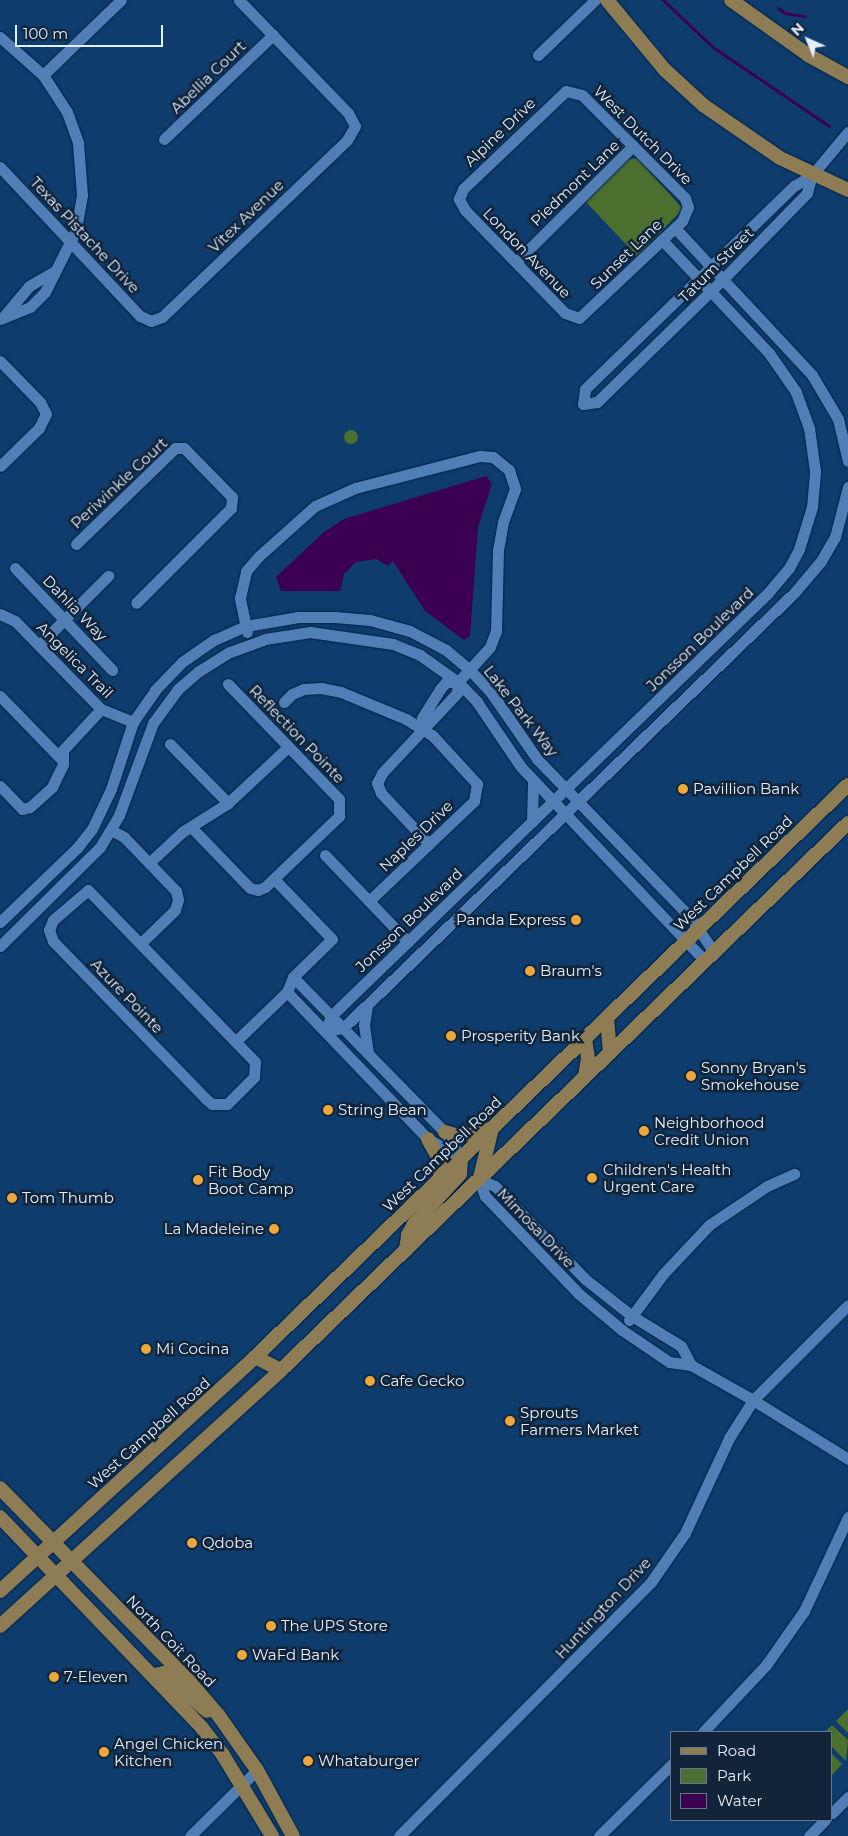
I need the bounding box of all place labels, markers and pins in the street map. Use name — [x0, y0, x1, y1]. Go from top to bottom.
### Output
place label: Pavillion Bank — [693, 780, 799, 798]
marker: Pavillion Bank — [677, 783, 689, 795]
place label: Panda Express — [456, 911, 566, 929]
marker: Panda Express — [570, 914, 582, 926]
place label: Braum's — [540, 962, 602, 980]
marker: Braum's — [524, 965, 536, 977]
place label: Prosperity Bank — [461, 1027, 580, 1045]
marker: Prosperity Bank — [445, 1030, 457, 1042]
place label: Sonny Bryan's Smokehouse — [701, 1058, 806, 1093]
marker: Sonny Bryan's Smokehouse — [685, 1070, 697, 1082]
place label: String Bean — [338, 1101, 427, 1119]
marker: String Bean — [322, 1104, 334, 1116]
place label: Neighborhood Credit Union — [654, 1113, 764, 1148]
marker: Neighborhood Credit Union — [638, 1125, 650, 1137]
place label: Children's Health Urgent Care — [603, 1160, 731, 1195]
place label: Fit Body Boot Camp — [208, 1162, 294, 1197]
marker: Children's Health Urgent Care — [585, 1171, 599, 1185]
marker: Fit Body Boot Camp — [192, 1174, 204, 1186]
place label: Tom Thumb — [22, 1189, 114, 1207]
marker: Tom Thumb — [6, 1192, 18, 1204]
place label: La Madeleine — [164, 1220, 264, 1238]
marker: La Madeleine — [268, 1223, 280, 1235]
place label: Mi Cocina — [156, 1340, 229, 1358]
marker: Mi Cocina — [140, 1343, 152, 1355]
place label: Cafe Gecko — [380, 1372, 464, 1390]
marker: Cafe Gecko — [364, 1375, 376, 1387]
place label: Sprouts Farmers Market — [520, 1403, 639, 1438]
marker: Sprouts Farmers Market — [504, 1415, 516, 1427]
place label: Qdoba — [202, 1534, 253, 1552]
marker: Qdoba — [186, 1537, 198, 1549]
place label: The UPS Store — [281, 1617, 388, 1635]
marker: The UPS Store — [265, 1620, 277, 1632]
place label: WaFd Bank — [252, 1646, 339, 1664]
marker: WaFd Bank — [236, 1649, 248, 1661]
place label: 7-Eleven — [64, 1668, 128, 1686]
marker: 7-Eleven — [48, 1671, 60, 1683]
place label: Angel Chicken Kitchen — [114, 1734, 223, 1769]
marker: Angel Chicken Kitchen — [98, 1746, 110, 1758]
place label: Whataburger — [318, 1752, 419, 1770]
marker: Whataburger — [302, 1755, 314, 1767]

